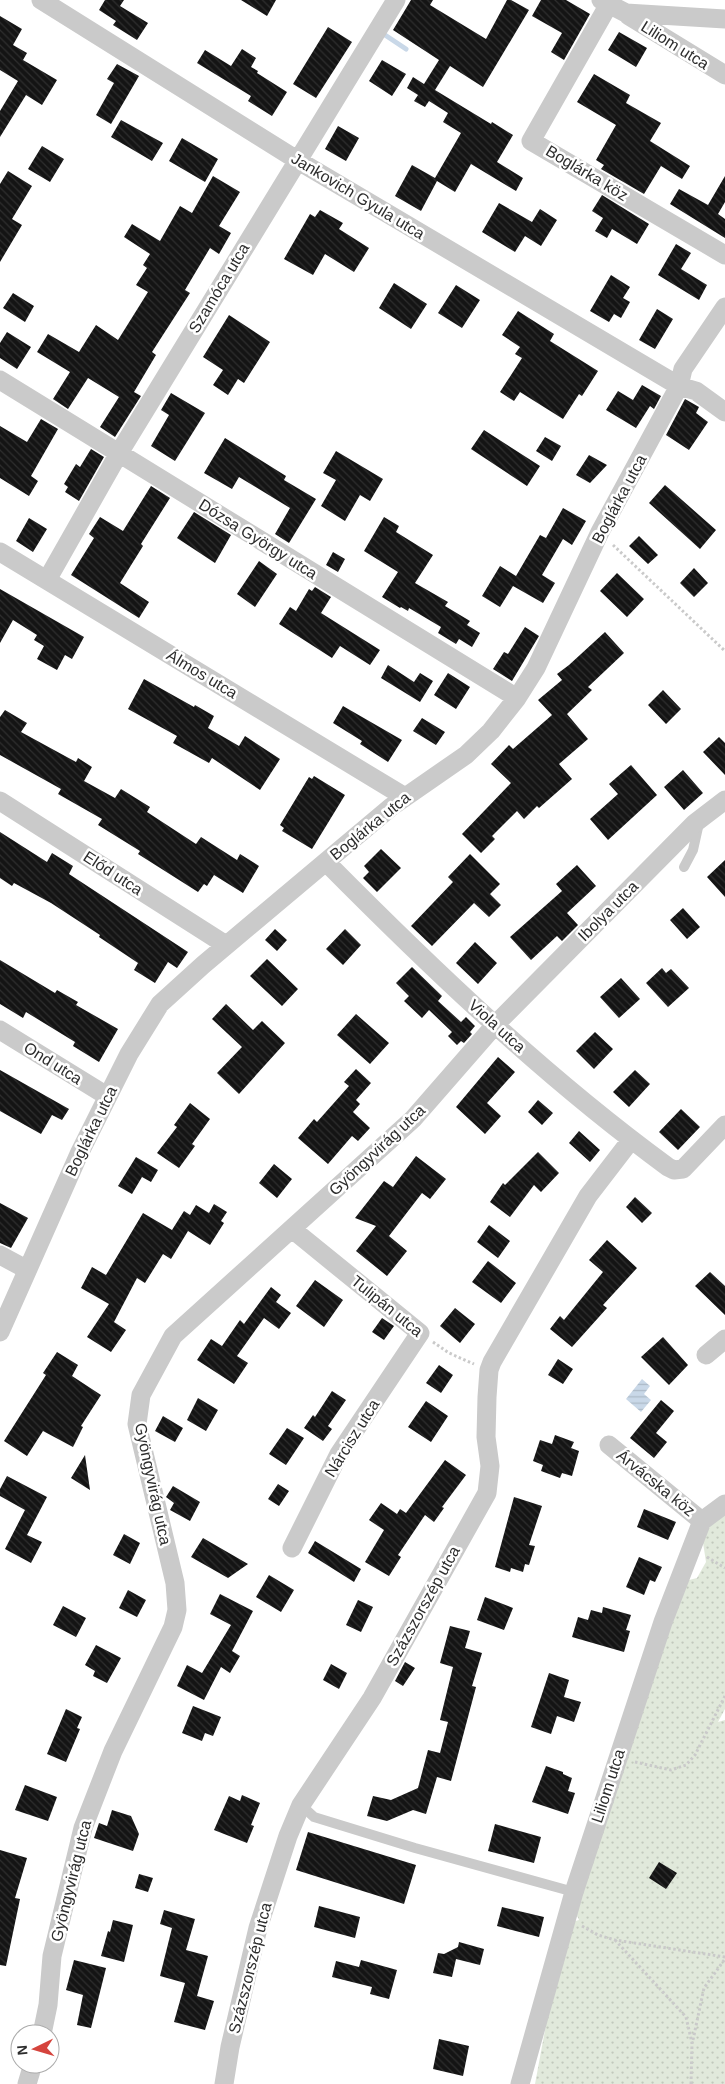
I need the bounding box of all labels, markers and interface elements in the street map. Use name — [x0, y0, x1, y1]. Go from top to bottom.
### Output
street label: Liliom utca — [638, 18, 712, 73]
street label: Boglárka köz — [543, 142, 631, 204]
street label: Jankovich Gyula utca — [288, 150, 428, 243]
street label: Szamóca utca — [186, 240, 252, 336]
street label: Boglárka utca — [589, 452, 650, 546]
street label: Dózsa György utca — [196, 496, 320, 582]
street label: Álmos utca — [164, 645, 241, 702]
street label: Boglárka utca — [327, 789, 413, 863]
street label: Előd utca — [80, 848, 146, 898]
street label: Ibolya utca — [575, 878, 641, 944]
street label: Viola utca — [465, 996, 529, 1056]
street label: Ond utca — [21, 1039, 85, 1087]
street label: Boglárka utca — [62, 1083, 120, 1179]
street label: Gyöngyvirág utca — [326, 1101, 428, 1199]
street label: Tulipán utca — [348, 1272, 426, 1340]
street label: Nárcisz utca — [321, 1396, 383, 1480]
street label: Gyöngyvirág utca — [132, 1421, 174, 1547]
street label: Árvácska köz — [614, 1446, 699, 1520]
street label: Százszorszép utca — [383, 1543, 463, 1669]
street label: Liliom utca — [588, 1747, 628, 1825]
street label: Gyöngyvirág utca — [48, 1818, 94, 1943]
street label: Százszorszép utca — [226, 1901, 275, 2035]
north arrow — [10, 2024, 60, 2074]
text: N — [14, 2044, 30, 2056]

